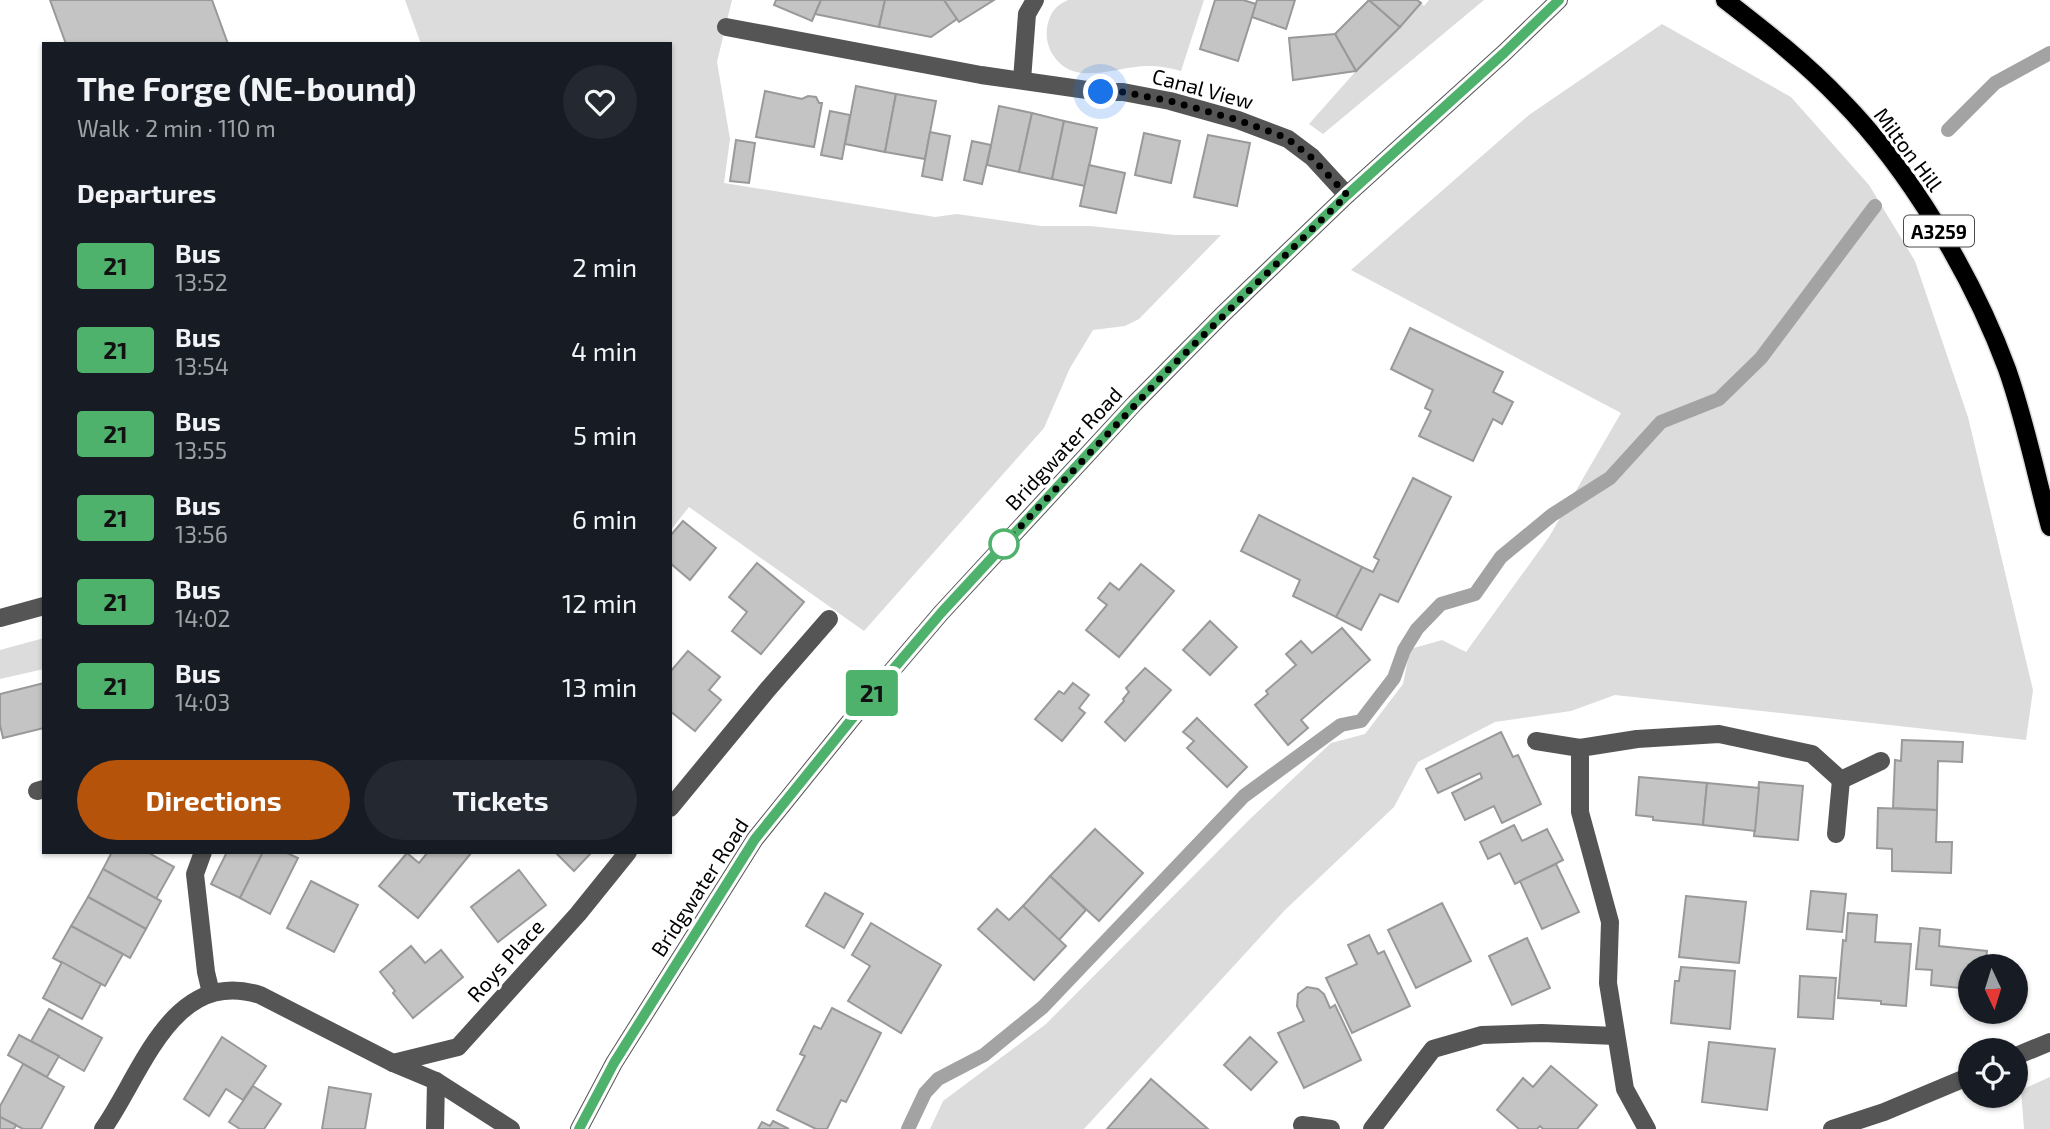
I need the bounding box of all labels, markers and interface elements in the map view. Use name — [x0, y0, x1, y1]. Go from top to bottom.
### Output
street label: Canal View — [1150, 63, 1256, 113]
button: heart — [563, 65, 637, 139]
text: The Forge (NE-bound) — [77, 68, 416, 108]
your location — [1083, 74, 1118, 109]
street label: Milton Hill — [1869, 102, 1949, 196]
text: Walk · 2 min · 110 m — [77, 114, 276, 142]
text: Departures — [77, 177, 216, 208]
road number: A3259 — [1904, 216, 1974, 246]
text: Bus — [175, 237, 221, 268]
text: 21 — [103, 251, 128, 280]
text: 2 min — [572, 251, 637, 282]
text: 13:52 — [175, 268, 228, 296]
text: Bus — [175, 321, 221, 352]
text: 21 — [103, 335, 128, 364]
text: 4 min — [571, 335, 637, 366]
text: 13:54 — [175, 352, 229, 380]
street label: Bridgwater Road — [999, 381, 1127, 515]
text: Bus — [175, 405, 221, 436]
text: 21 — [103, 419, 128, 448]
text: 5 min — [573, 419, 637, 450]
text: 13:55 — [175, 436, 227, 464]
text: Bus — [175, 489, 221, 520]
text: 21 — [103, 503, 128, 532]
text: 6 min — [572, 503, 637, 534]
text: 13:56 — [175, 520, 228, 548]
unlabelled marker — [989, 529, 1019, 559]
text: Bus — [175, 573, 221, 604]
text: 21 — [103, 587, 128, 616]
text: 12 min — [562, 587, 637, 618]
text: 14:02 — [175, 604, 231, 632]
text: Bus — [175, 657, 221, 688]
line badge: 21 — [840, 670, 903, 716]
text: 21 — [103, 671, 128, 700]
text: 13 min — [562, 671, 637, 702]
text: 21 — [860, 678, 884, 707]
text: 14:03 — [175, 688, 230, 716]
button: Directions — [77, 760, 350, 840]
button: Tickets — [364, 760, 637, 840]
street label: Bridgwater Road — [645, 813, 753, 961]
street label: Roys Place — [461, 913, 549, 1007]
north arrow — [1958, 954, 2028, 1024]
map controls — [1958, 954, 2028, 1108]
button: locate — [1958, 1038, 2028, 1108]

